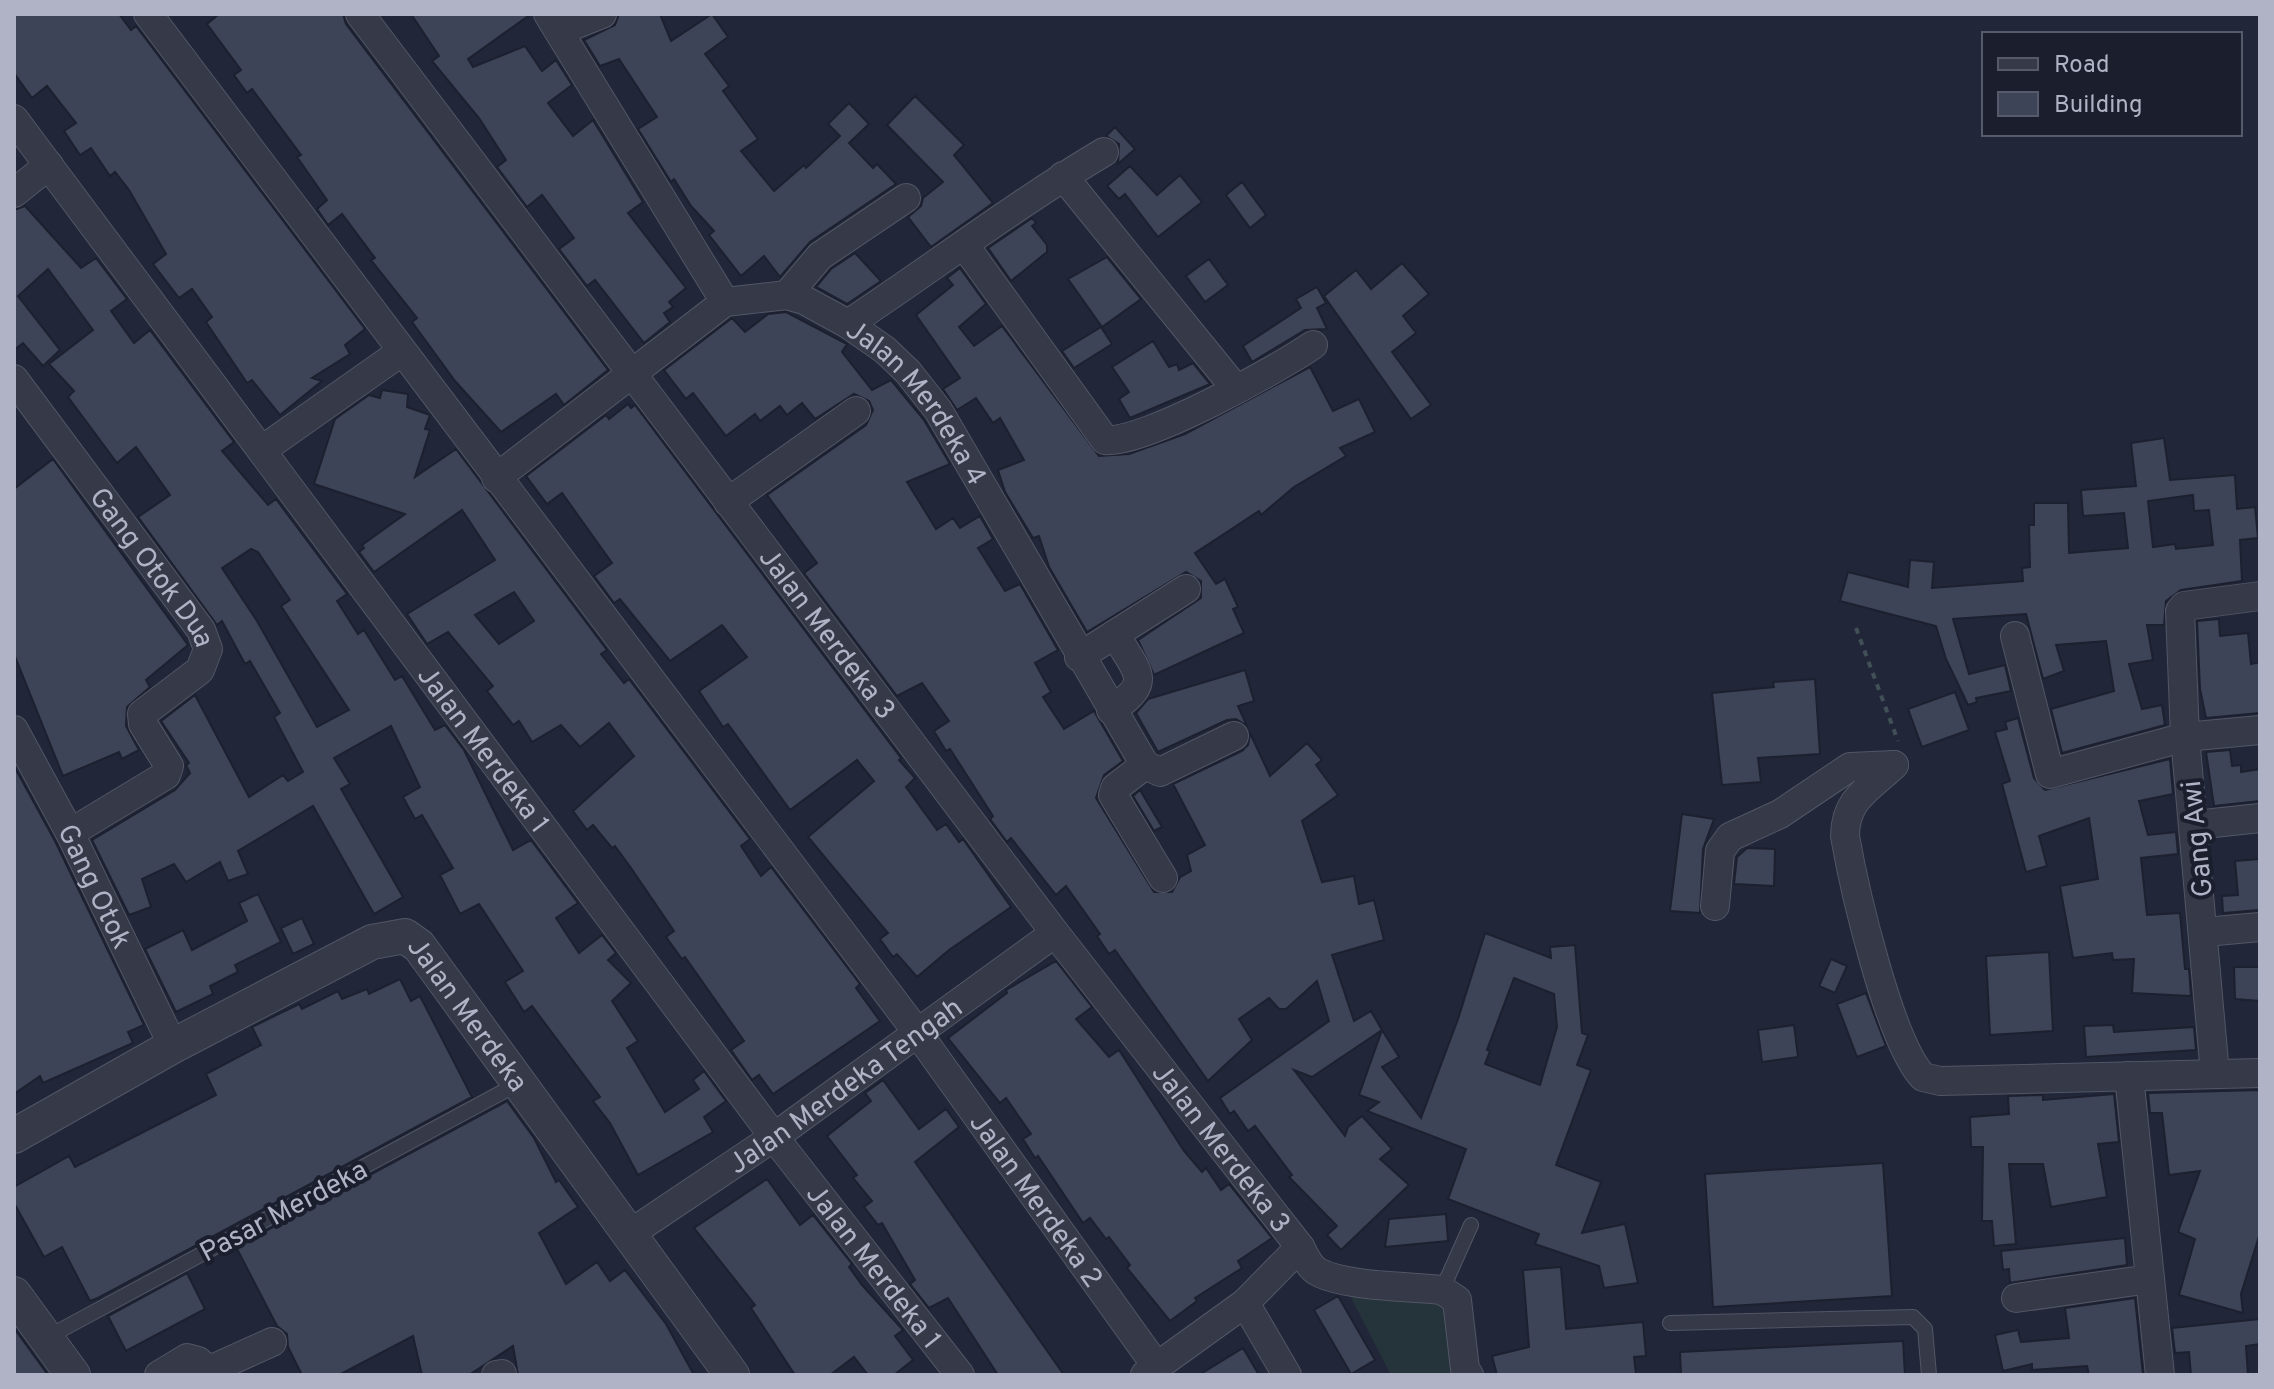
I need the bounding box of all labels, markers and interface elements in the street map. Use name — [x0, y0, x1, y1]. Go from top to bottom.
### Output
legend — [1982, 32, 2242, 136]
text: Road — [2054, 51, 2110, 81]
text: Building — [2054, 91, 2143, 121]
street label: Jalan Merdeka 4 — [838, 313, 993, 493]
street label: Gang Otok Dua — [80, 481, 221, 653]
street label: Jalan Merdeka 3 — [749, 542, 902, 728]
street label: Jalan Merdeka 1 — [408, 660, 556, 841]
street label: Gang Awi — [2175, 779, 2223, 899]
street label: Gang Otok — [47, 819, 138, 955]
street label: Jalan Merdeka — [398, 931, 534, 1100]
street label: Jalan Merdeka Tengah — [722, 991, 971, 1184]
street label: Jalan Merdeka 3 — [1142, 1057, 1297, 1241]
street label: Jalan Merdeka 2 — [960, 1107, 1109, 1296]
street label: Pasar Merdeka — [194, 1153, 375, 1272]
street label: Jalan Merdeka 1 — [797, 1178, 948, 1358]

